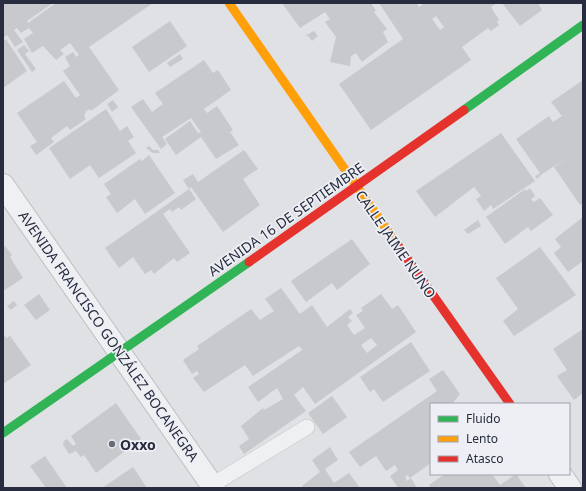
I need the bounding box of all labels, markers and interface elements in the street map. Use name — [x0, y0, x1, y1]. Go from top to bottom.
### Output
street label: AVENIDA 16 DE SEPTIEMBRE — [204, 158, 368, 280]
street label: CALLE JAIME NUNO — [352, 186, 441, 302]
street label: AVENIDA FRANCISCO GONZÁLEZ BOCANEGRA — [15, 207, 203, 465]
legend — [430, 403, 570, 475]
text: Fluido — [466, 410, 500, 427]
text: Lento — [466, 430, 498, 447]
place label: Oxxo — [120, 435, 156, 454]
marker: Oxxo — [107, 439, 117, 449]
text: Atasco — [466, 450, 504, 467]

